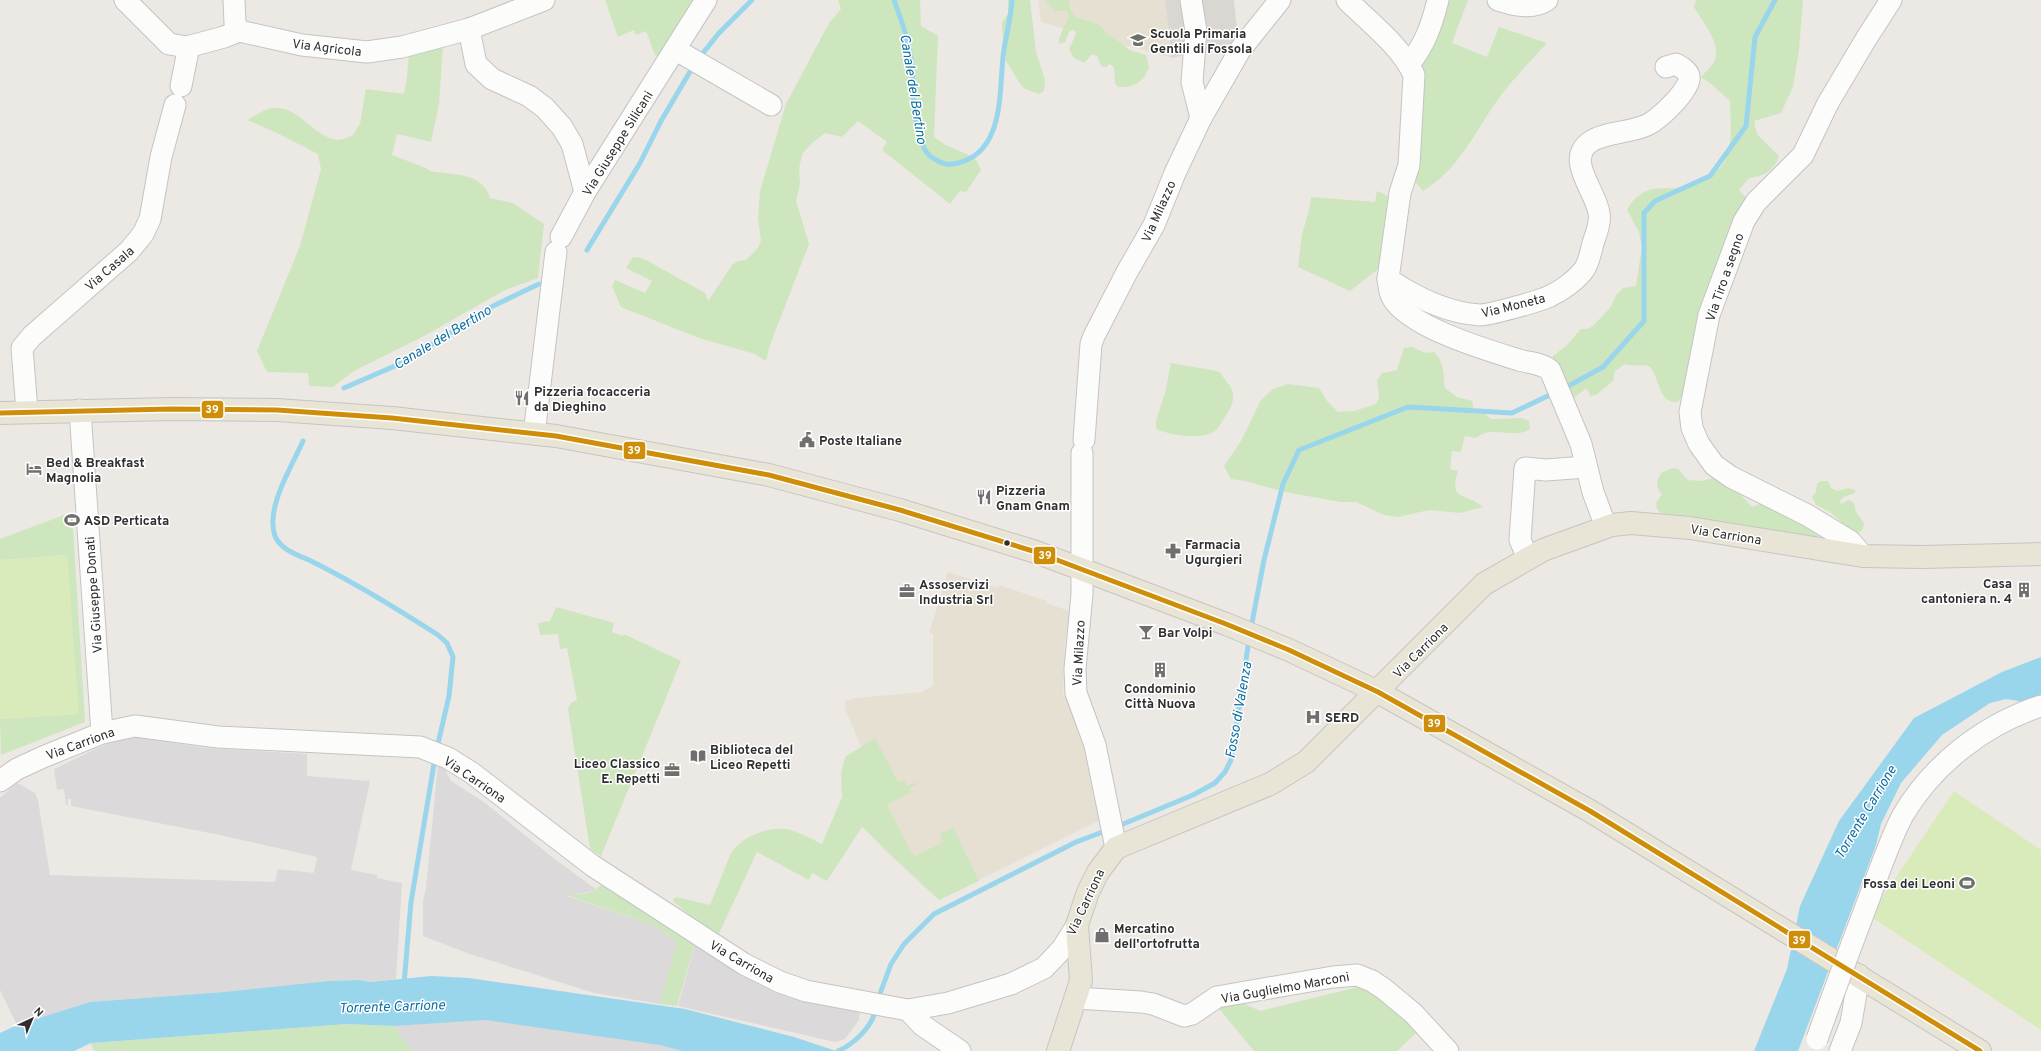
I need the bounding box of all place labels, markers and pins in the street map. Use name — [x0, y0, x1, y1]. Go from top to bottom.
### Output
place label: Scuola Primaria Gentili di Fossola — [1150, 27, 1252, 58]
school or university icon: Scuola Primaria Gentili di Fossola — [1129, 31, 1147, 49]
place label: Pizzeria focacceria da Dieghino — [534, 385, 651, 416]
restaurant icon: Pizzeria focacceria da Dieghino — [513, 389, 531, 407]
public building icon: Poste Italiane — [798, 431, 816, 449]
place label: Poste Italiane — [819, 434, 902, 450]
place label: Bed & Breakfast Magnolia — [46, 456, 145, 487]
hotel icon: Bed & Breakfast Magnolia — [25, 460, 43, 478]
place label: Pizzeria Gnam Gnam — [996, 484, 1070, 515]
restaurant icon: Pizzeria Gnam Gnam — [975, 488, 993, 506]
sports icon: ASD Perticata — [63, 511, 81, 529]
place label: ASD Perticata — [84, 514, 169, 530]
unlabelled marker — [1002, 538, 1012, 548]
place label: Farmacia Ugurgieri — [1185, 538, 1242, 569]
pharmacy icon: Farmacia Ugurgieri — [1164, 542, 1182, 560]
place label: Casa cantoniera n. 4 — [1921, 577, 2012, 608]
place label: Assoservizi Industria Srl — [919, 578, 993, 609]
building icon: Casa cantoniera n. 4 — [2015, 581, 2033, 599]
office icon: Assoservizi Industria Srl — [898, 582, 916, 600]
bar icon: Bar Volpi — [1137, 623, 1155, 641]
place label: Bar Volpi — [1158, 626, 1213, 642]
building icon: Condominio Città Nuova — [1151, 661, 1169, 679]
place label: Condominio Città Nuova — [1124, 682, 1196, 713]
hospital icon: SERD — [1304, 708, 1322, 726]
place label: SERD — [1325, 711, 1359, 727]
place label: Biblioteca del Liceo Repetti — [710, 743, 793, 774]
library icon: Biblioteca del Liceo Repetti — [689, 747, 707, 765]
place label: Liceo Classico E. Repetti — [574, 757, 660, 788]
office icon: Liceo Classico E. Repetti — [663, 761, 681, 779]
sports icon: Fossa dei Leoni — [1958, 874, 1976, 892]
place label: Fossa dei Leoni — [1863, 877, 1955, 893]
place label: Mercatino dell'ortofrutta — [1114, 922, 1200, 953]
shop icon: Mercatino dell'ortofrutta — [1093, 926, 1111, 944]

